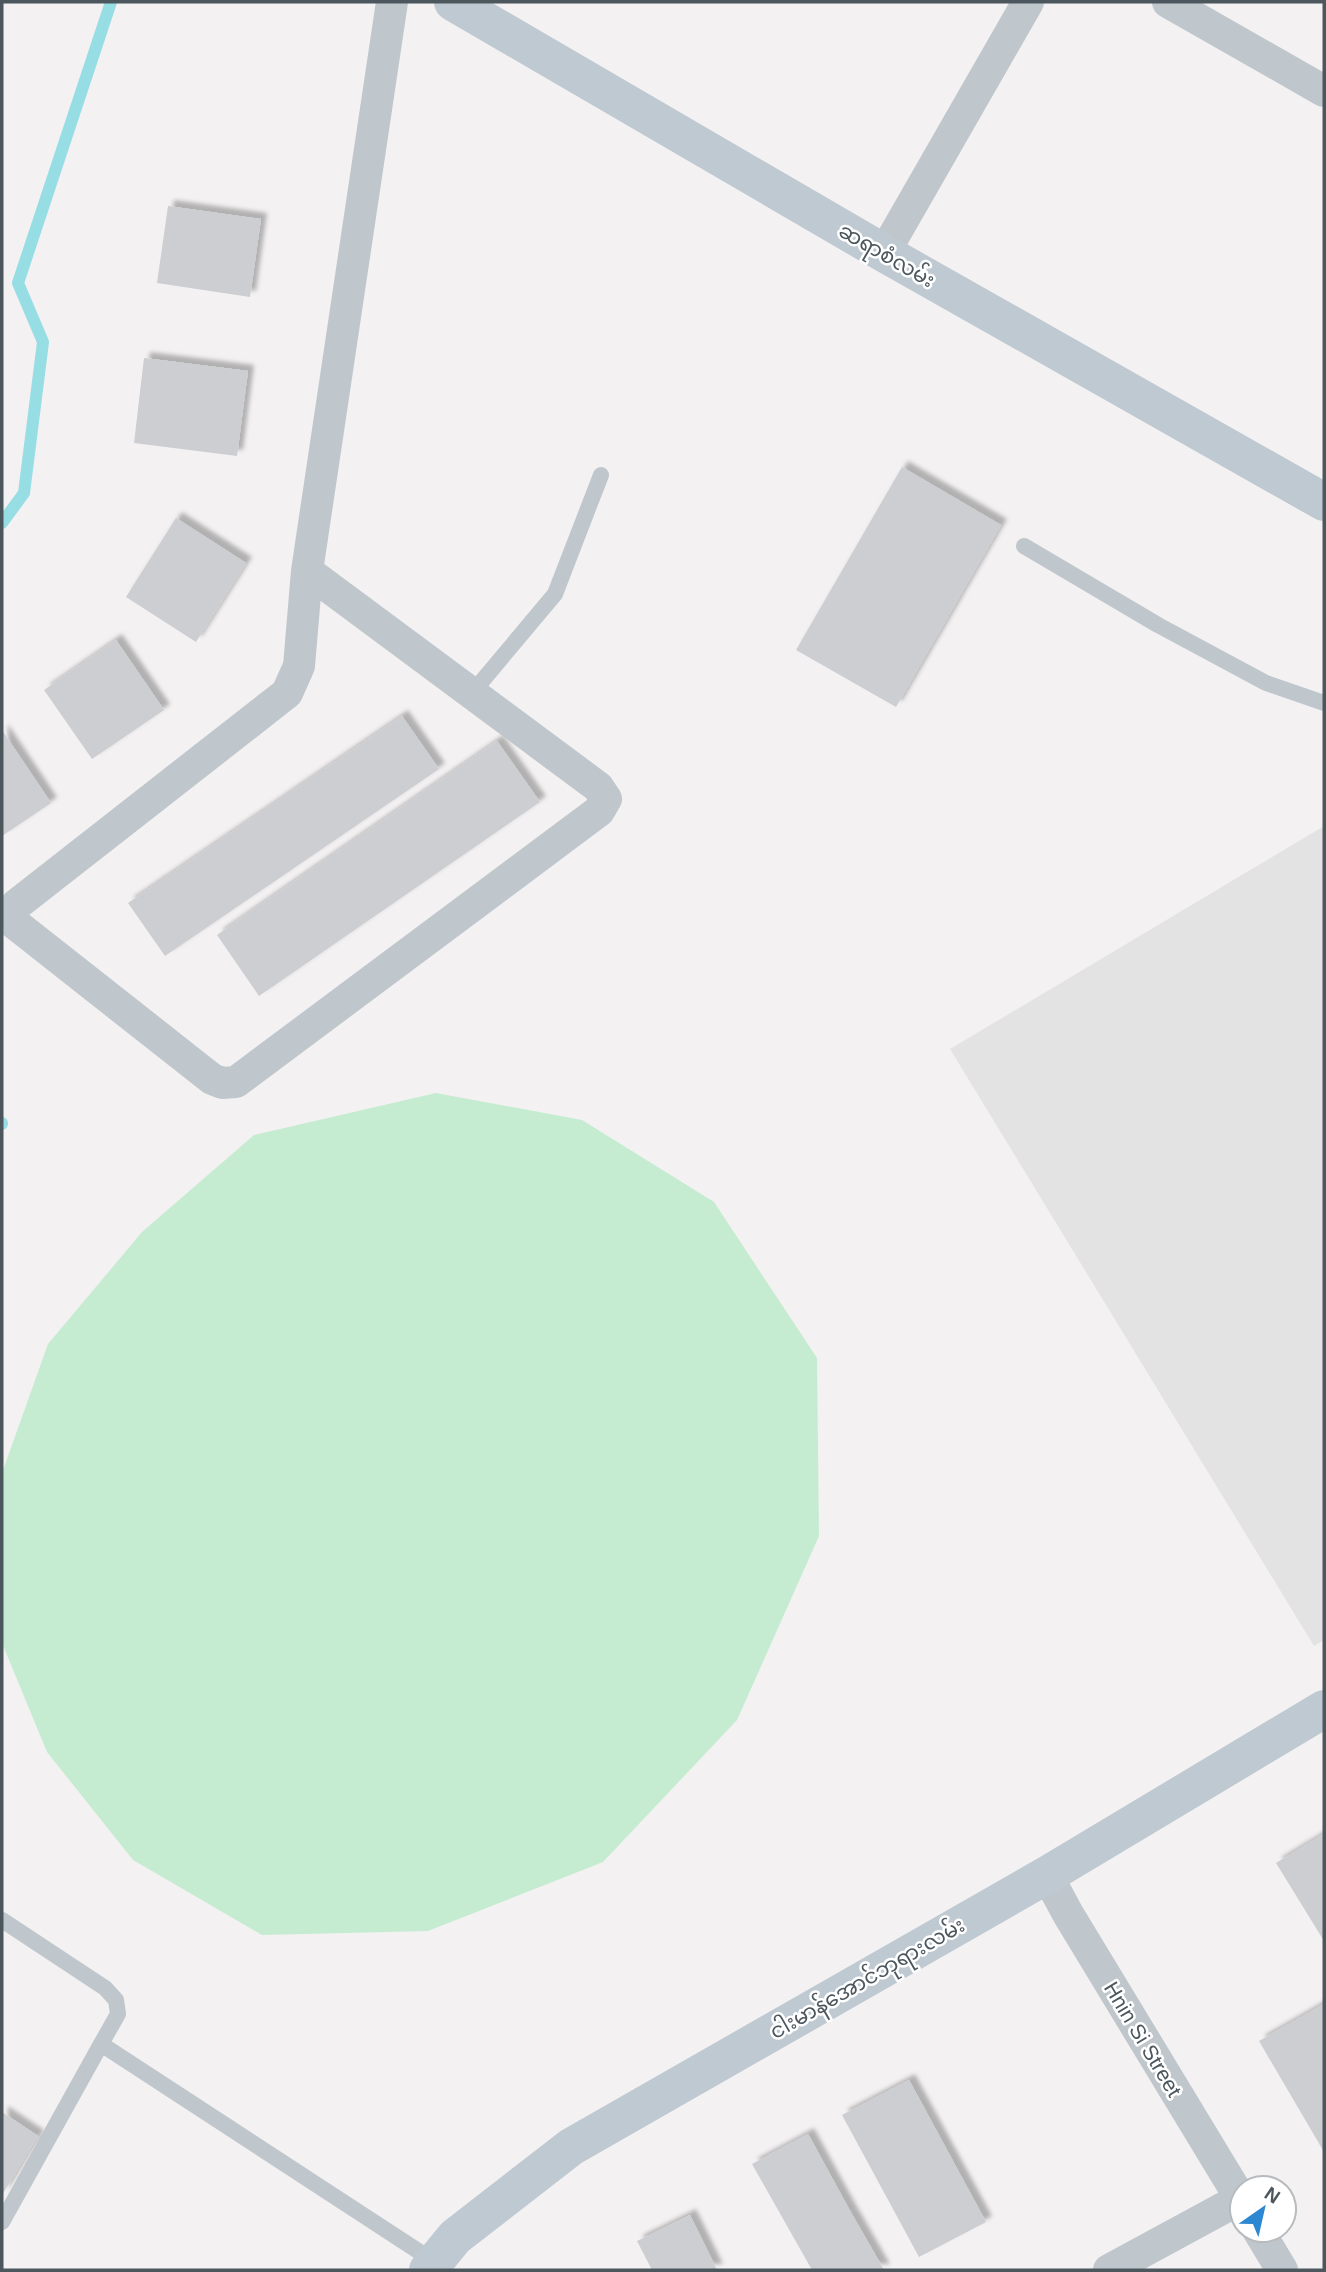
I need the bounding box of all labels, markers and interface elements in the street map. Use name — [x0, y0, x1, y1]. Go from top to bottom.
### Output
street label: ဆရာစံလမ်း — [832, 215, 941, 297]
street label: ငါးမာန်အောင်ဘုရားလမ်း — [764, 1909, 971, 2048]
street label: Hnin Si Street — [1100, 1978, 1186, 2101]
north arrow — [1228, 2174, 1298, 2244]
text: N — [1261, 2183, 1284, 2208]

